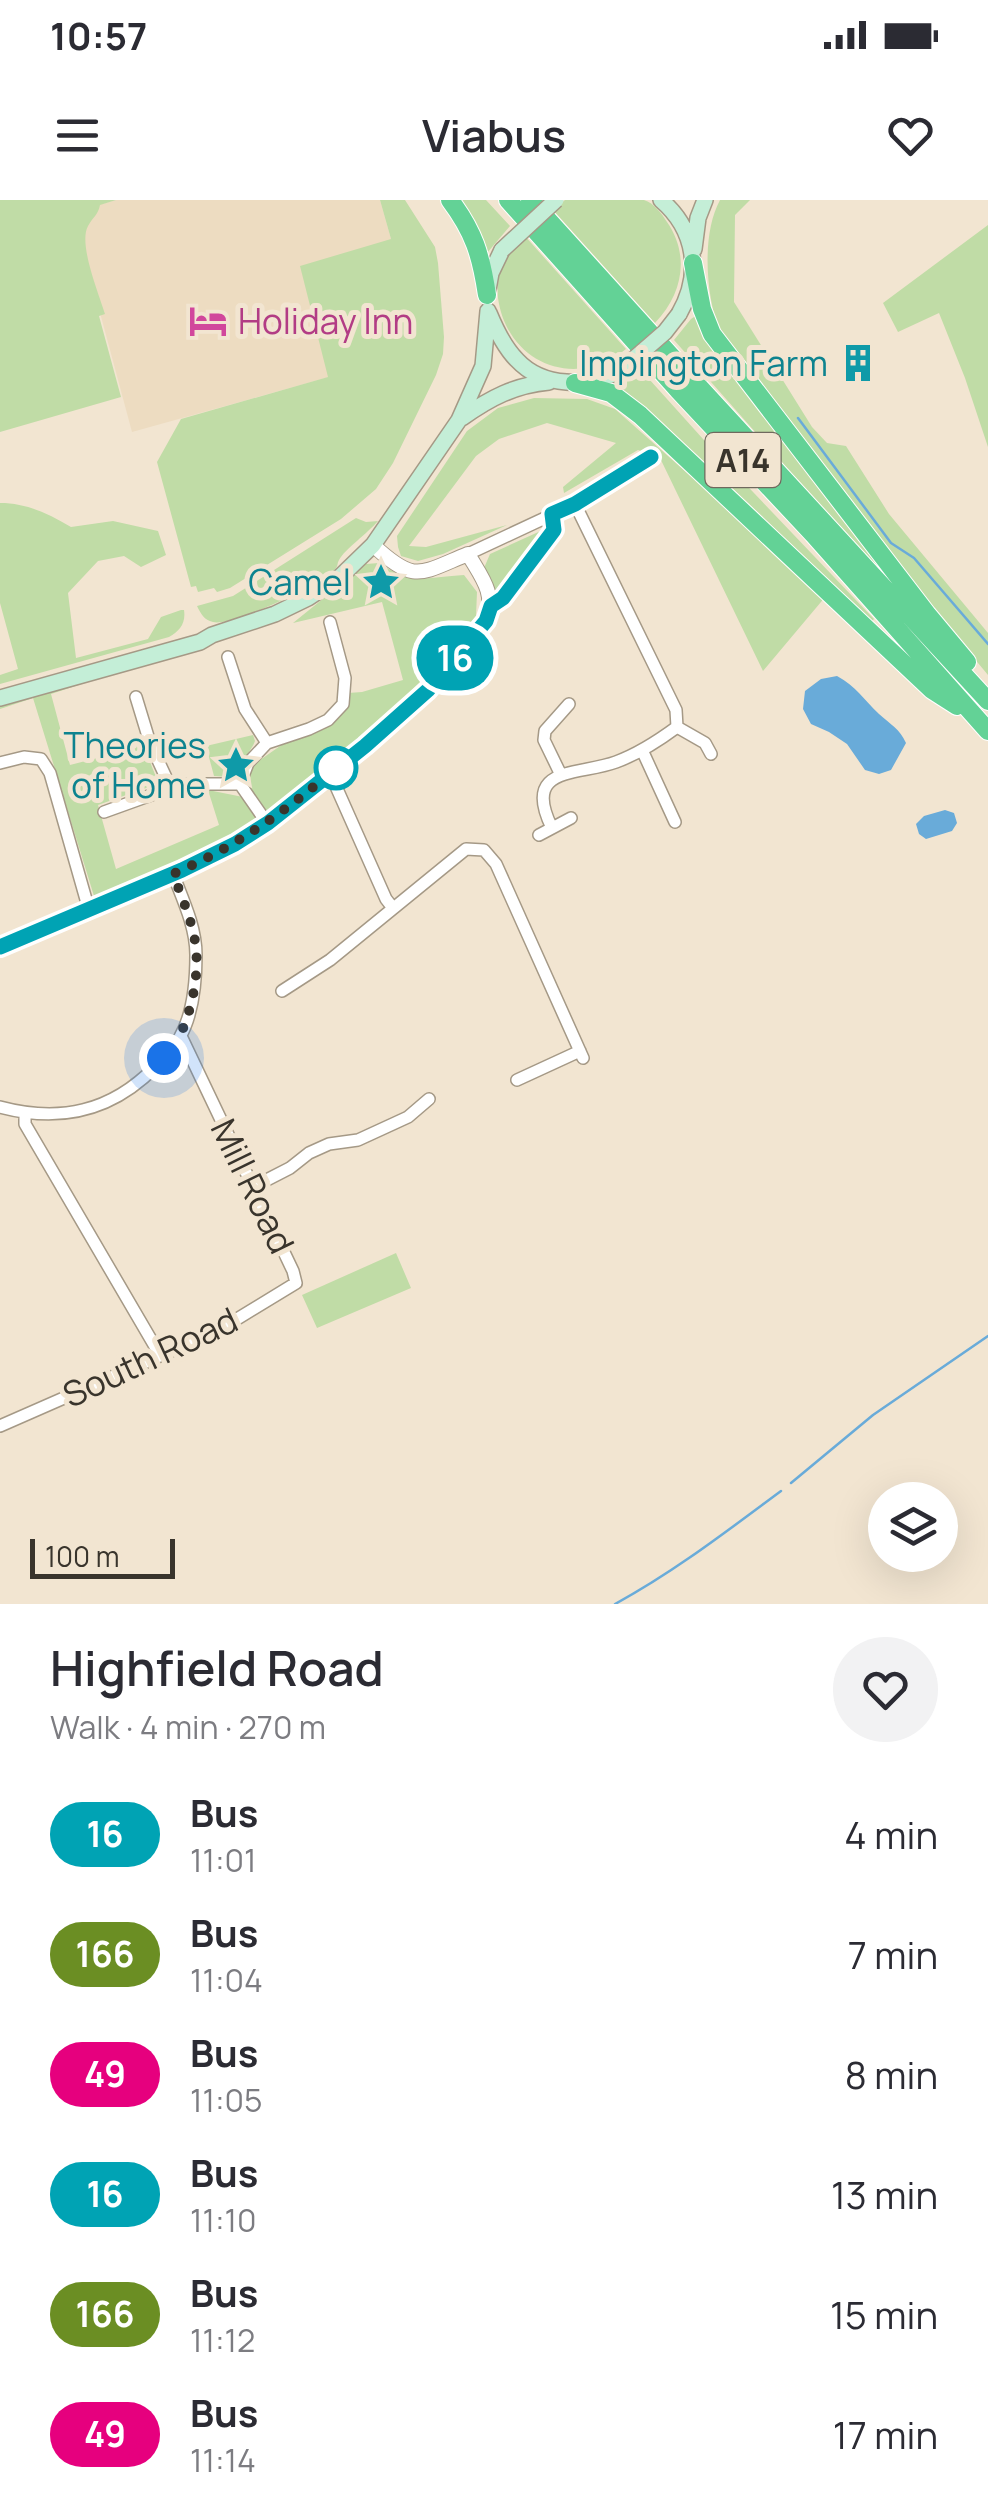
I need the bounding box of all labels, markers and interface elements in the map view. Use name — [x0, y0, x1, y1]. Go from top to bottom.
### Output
text: 10:57 — [50, 9, 147, 61]
text: Viabus — [422, 104, 566, 166]
icon: menu — [50, 108, 105, 163]
icon: heart — [883, 108, 938, 163]
place label: Holiday Inn — [238, 297, 413, 345]
hotel icon: Holiday Inn — [187, 300, 229, 342]
place label: Impington Farm — [579, 339, 828, 387]
building icon: Impington Farm — [837, 342, 879, 384]
road number: A14 — [706, 433, 780, 487]
place label: Camel — [248, 558, 351, 606]
place icon: Camel — [360, 561, 402, 603]
line badge: 16 — [410, 626, 500, 690]
text: 16 — [436, 634, 474, 682]
place label: Theories of Home — [64, 721, 206, 809]
place icon: Theories of Home — [215, 744, 257, 786]
unlabelled marker — [315, 747, 357, 789]
your location — [139, 1033, 189, 1083]
street label: Mill Road — [200, 1111, 306, 1261]
street label: South Road — [55, 1296, 245, 1418]
map controls — [868, 1482, 958, 1572]
button: layers — [868, 1482, 958, 1572]
scale bar — [30, 1534, 175, 1578]
text: 100 m — [45, 1537, 119, 1575]
text: Highfield Road — [50, 1635, 384, 1700]
button: heart — [833, 1637, 938, 1742]
text: Walk · 4 min · 270 m — [50, 1705, 326, 1749]
text: Bus — [190, 1786, 258, 1838]
text: 4 min — [844, 1808, 938, 1860]
text: 16 — [86, 1810, 124, 1858]
text: 11:01 — [190, 1838, 257, 1882]
text: Bus — [190, 1906, 258, 1958]
text: 7 min — [848, 1928, 938, 1980]
text: 166 — [76, 1930, 134, 1978]
text: 11:04 — [190, 1958, 263, 2002]
text: Bus — [190, 2026, 258, 2078]
text: 8 min — [845, 2048, 938, 2100]
text: 49 — [84, 2050, 126, 2098]
text: 11:05 — [190, 2078, 263, 2122]
text: Bus — [190, 2146, 258, 2198]
text: 13 min — [831, 2168, 938, 2220]
text: 16 — [86, 2170, 124, 2218]
text: 11:10 — [190, 2198, 257, 2242]
text: Bus — [190, 2266, 258, 2318]
text: 15 min — [830, 2288, 938, 2340]
text: 166 — [76, 2290, 134, 2338]
text: 11:12 — [190, 2318, 255, 2362]
text: Bus — [190, 2386, 258, 2438]
text: 17 min — [833, 2408, 938, 2460]
text: 49 — [84, 2410, 126, 2458]
text: 11:14 — [190, 2438, 256, 2482]

